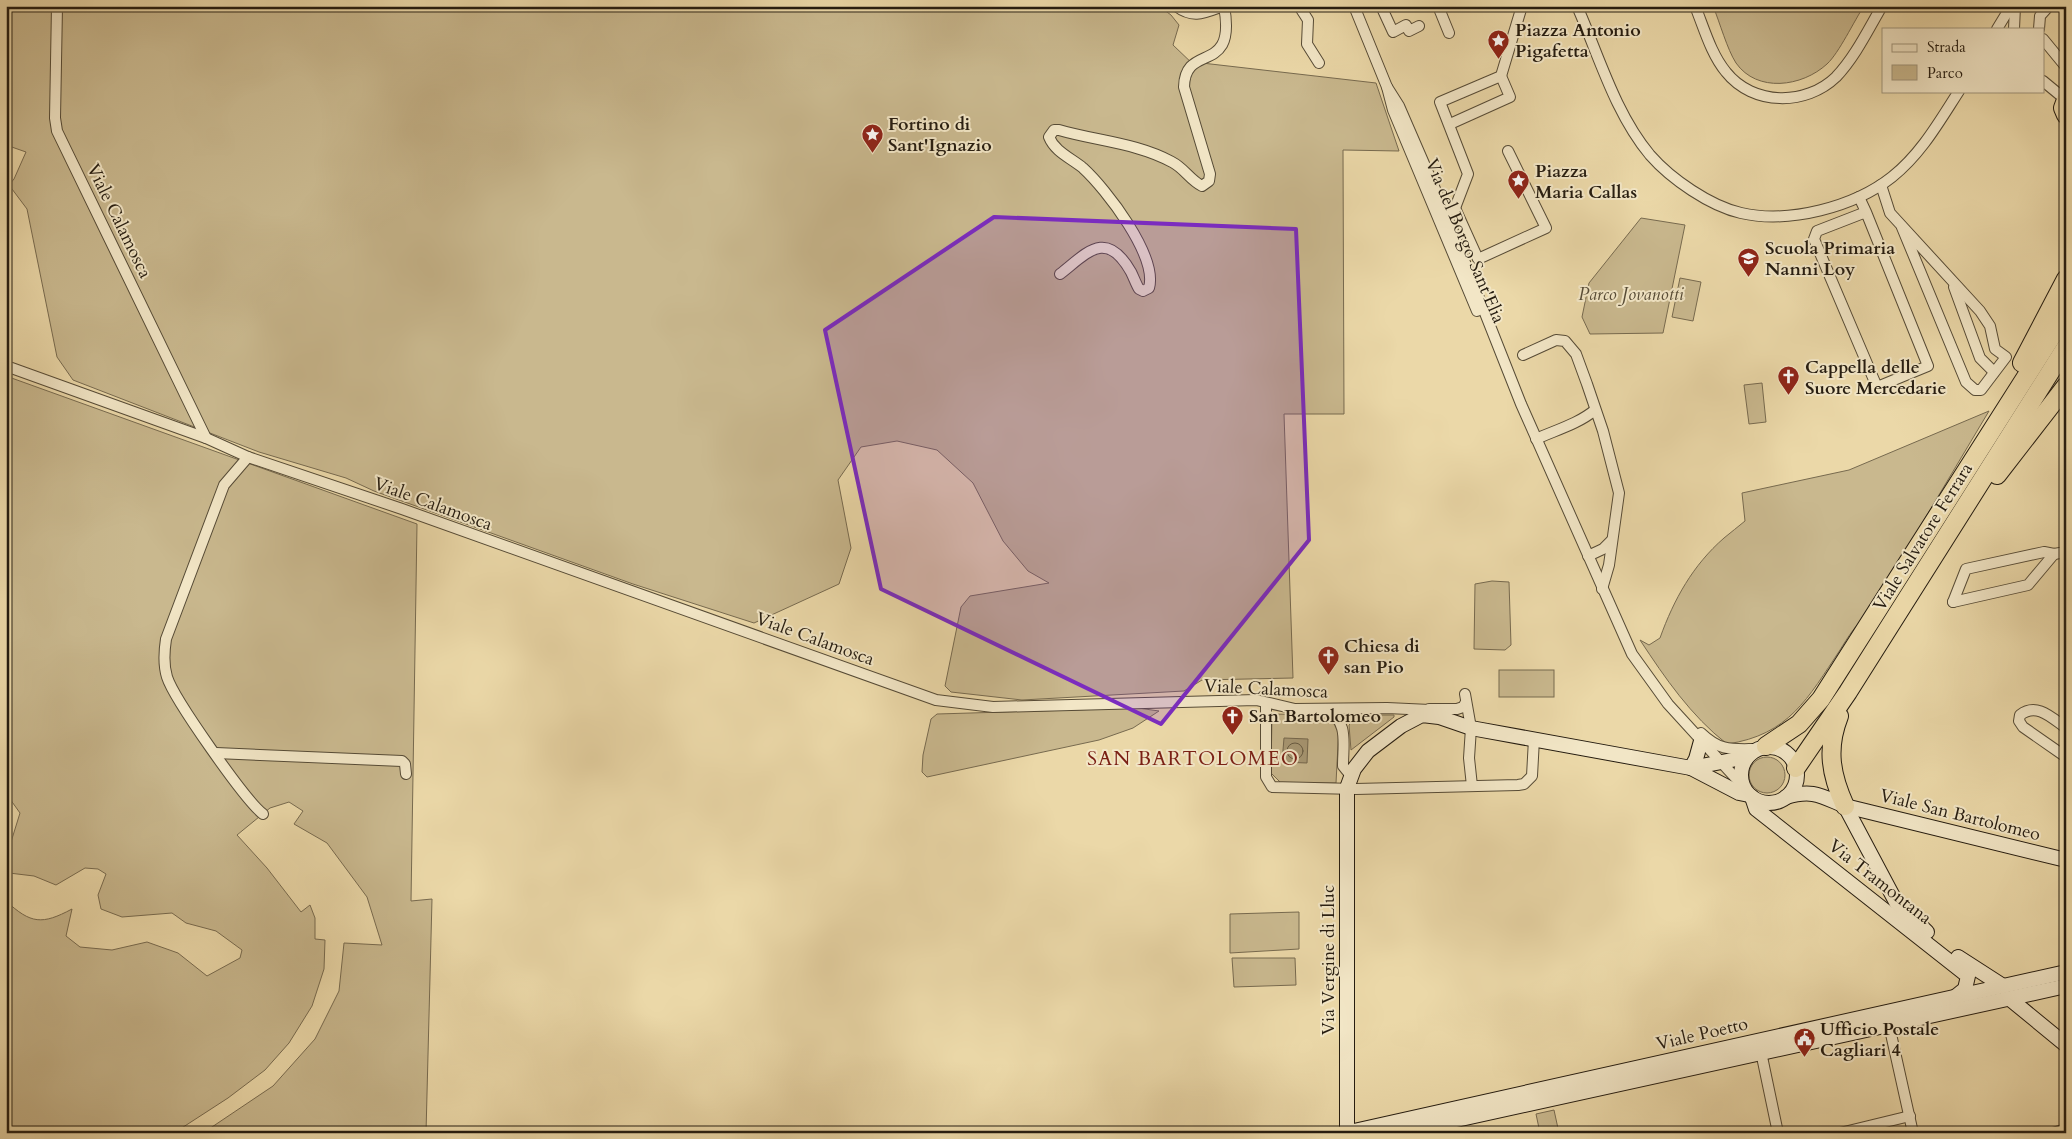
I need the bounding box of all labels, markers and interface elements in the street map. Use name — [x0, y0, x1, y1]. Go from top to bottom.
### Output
place label: Piazza Antonio Pigafetta — [1515, 18, 1641, 64]
place icon: Piazza Antonio Pigafetta — [1487, 28, 1511, 59]
legend — [1882, 28, 2044, 92]
text: Strada — [1927, 37, 1966, 57]
text: Parco — [1927, 63, 1963, 83]
place label: Fortino di Sant'Ignazio — [888, 112, 992, 158]
place icon: Fortino di Sant'Ignazio — [860, 122, 884, 153]
street label: Via del Borgo Sant'Elia — [1419, 155, 1511, 327]
place label: Piazza Maria Callas — [1535, 159, 1637, 205]
street label: Viale Calamosca — [80, 160, 158, 283]
place icon: Piazza Maria Callas — [1507, 169, 1531, 200]
place label: Scuola Primaria Nanni Loy — [1765, 236, 1895, 282]
school or university icon: Scuola Primaria Nanni Loy — [1737, 246, 1761, 277]
park label: Parco Jovanotti — [1578, 282, 1685, 307]
place label: Cappella delle Suore Mercedarie — [1805, 355, 1946, 401]
church icon: Cappella delle Suore Mercedarie — [1777, 365, 1801, 396]
street label: Viale Salvatore Ferrara — [1867, 458, 1979, 616]
street label: Viale Calamosca — [370, 471, 496, 537]
street label: Viale Calamosca — [752, 606, 878, 672]
place label: Chiesa di san Pio — [1344, 634, 1420, 680]
church icon: Chiesa di san Pio — [1316, 644, 1340, 675]
street label: Viale Calamosca — [1203, 673, 1329, 705]
church icon: San Bartolomeo — [1221, 704, 1245, 735]
place label: San Bartolomeo — [1249, 704, 1381, 729]
district label: SAN BARTOLOMEO — [1087, 745, 1299, 772]
street label: Viale San Bartolomeo — [1877, 783, 2043, 847]
street label: Via Tramontana — [1823, 834, 1937, 930]
street label: Via Vergine di Lluc — [1316, 885, 1341, 1035]
street label: Viale Poetto — [1654, 1011, 1751, 1057]
place label: Ufficio Postale Cagliari 4 — [1820, 1017, 1939, 1063]
public building icon: Ufficio Postale Cagliari 4 — [1792, 1027, 1816, 1058]

